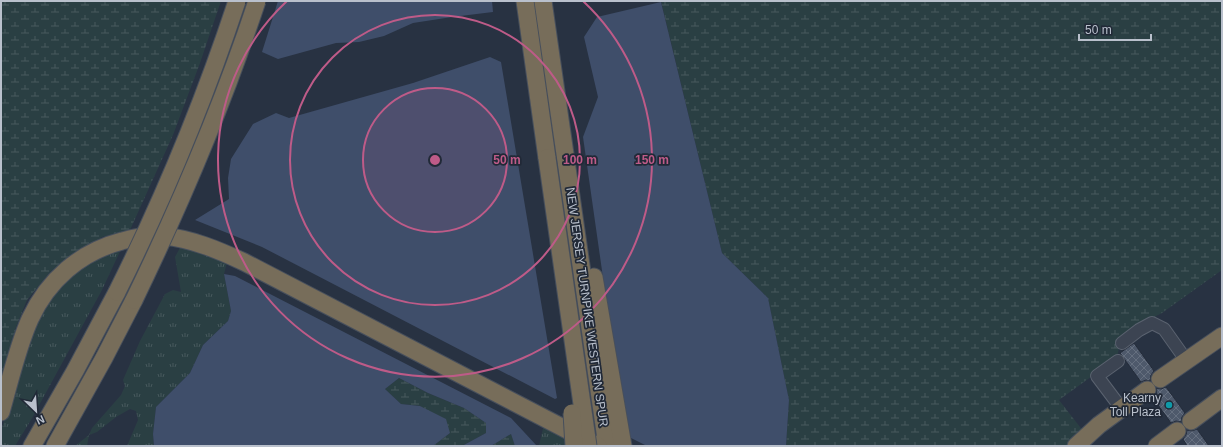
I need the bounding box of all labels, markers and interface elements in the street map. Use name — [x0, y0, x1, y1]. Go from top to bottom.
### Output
scale bar — [1079, 16, 1151, 42]
text: 50 m — [1085, 23, 1112, 37]
centre of rings — [428, 153, 442, 167]
text: 50 m — [493, 153, 521, 167]
text: 100 m — [563, 153, 597, 167]
text: 150 m — [635, 153, 669, 167]
street label: NEW JERSEY TURNPIKE WESTERN SPUR — [563, 186, 611, 428]
north arrow — [16, 391, 56, 431]
place label: Kearny Toll Plaza — [1110, 391, 1161, 419]
marker: Kearny Toll Plaza — [1164, 400, 1174, 410]
text: N — [34, 413, 46, 427]

